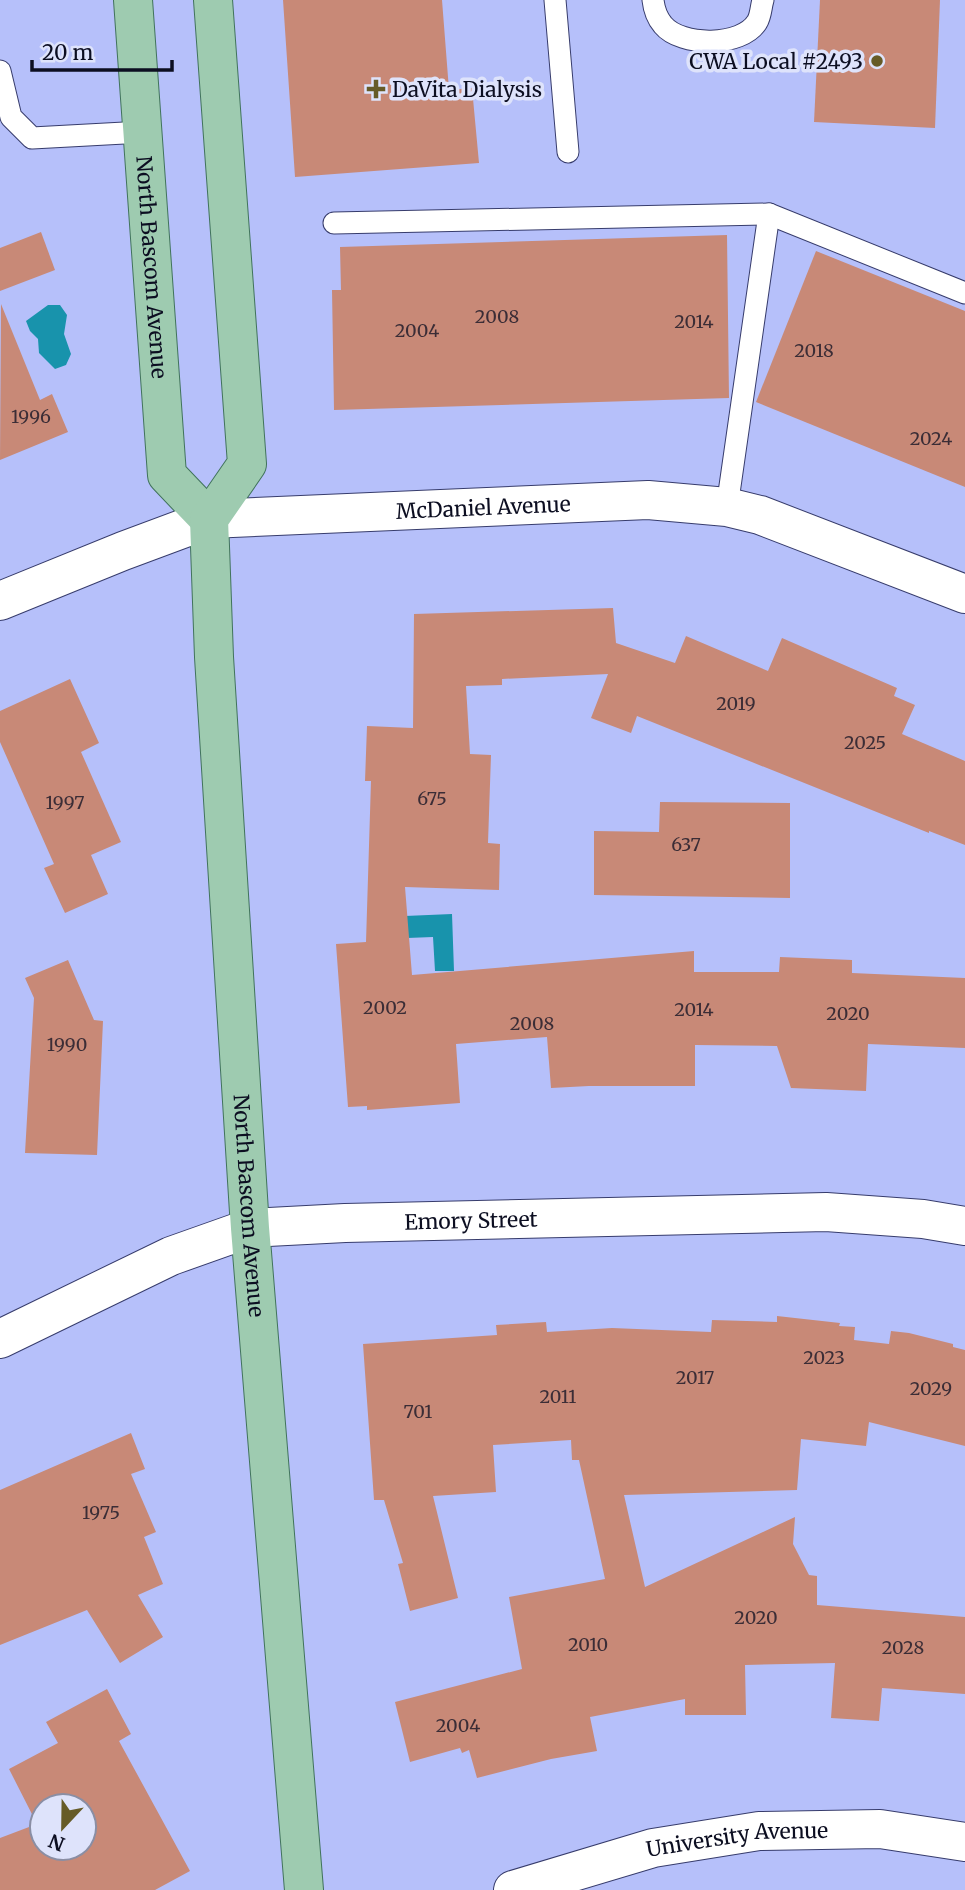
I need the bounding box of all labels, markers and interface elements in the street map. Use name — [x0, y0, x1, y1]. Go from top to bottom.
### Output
scale bar — [32, 28, 172, 72]
text: 20 m — [42, 39, 94, 66]
place label: CWA Local #2493 — [689, 48, 863, 75]
marker: CWA Local #2493 — [869, 53, 885, 69]
place label: DaVita Dialysis — [392, 76, 542, 103]
marker: DaVita Dialysis — [366, 79, 386, 99]
street label: North Bascom Avenue — [131, 155, 174, 380]
house number: 2008 — [475, 305, 519, 328]
house number: 2014 — [674, 310, 714, 333]
house number: 2004 — [395, 319, 439, 342]
house number: 2018 — [794, 339, 834, 362]
house number: 1996 — [11, 405, 51, 428]
house number: 2024 — [910, 427, 952, 450]
street label: McDaniel Avenue — [395, 490, 571, 524]
house number: 2019 — [716, 692, 756, 715]
house number: 2025 — [844, 731, 886, 754]
house number: 675 — [417, 787, 447, 810]
house number: 1997 — [46, 791, 84, 814]
house number: 637 — [671, 833, 701, 856]
house number: 2002 — [363, 996, 407, 1019]
house number: 2014 — [674, 998, 714, 1021]
house number: 2020 — [826, 1002, 870, 1025]
house number: 2008 — [510, 1012, 554, 1035]
house number: 1990 — [47, 1033, 87, 1056]
street label: North Bascom Avenue — [228, 1093, 271, 1318]
street label: Emory Street — [404, 1205, 538, 1235]
house number: 2023 — [803, 1346, 845, 1369]
house number: 2017 — [676, 1366, 714, 1389]
house number: 2029 — [910, 1377, 952, 1400]
house number: 2011 — [540, 1385, 576, 1408]
house number: 701 — [404, 1400, 432, 1423]
house number: 1975 — [82, 1501, 120, 1524]
house number: 2020 — [734, 1606, 778, 1629]
house number: 2010 — [568, 1633, 608, 1656]
house number: 2028 — [882, 1636, 924, 1659]
house number: 2004 — [436, 1714, 480, 1737]
north arrow — [28, 1792, 98, 1862]
street label: University Avenue — [644, 1816, 828, 1862]
text: N — [45, 1829, 68, 1857]

